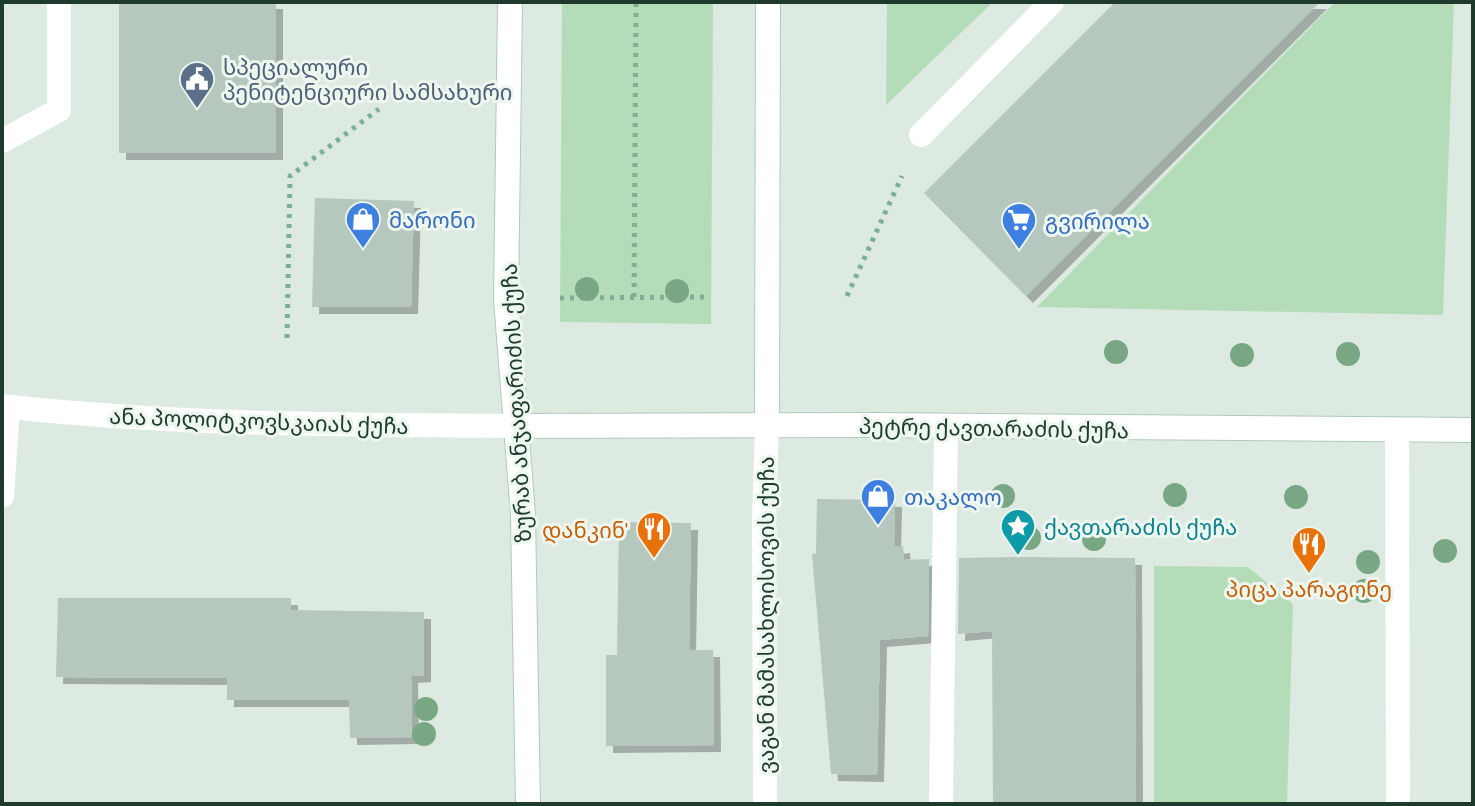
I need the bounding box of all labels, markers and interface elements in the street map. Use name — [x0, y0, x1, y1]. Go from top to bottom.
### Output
place label: სპეციალური პენიტენციური სამსახური — [223, 53, 512, 105]
public building icon: სპეციალური პენიტენციური სამსახური — [178, 60, 216, 110]
shop icon: მარონი — [344, 200, 382, 250]
supermarket icon: გვირილა — [1000, 201, 1038, 251]
place label: მარონი — [389, 206, 476, 232]
place label: გვირილა — [1045, 207, 1150, 235]
street label: ზურაბ ანჯაფარიძის ქუჩა — [495, 263, 536, 543]
street label: ანა პოლიტკოვსკაიას ქუჩა — [109, 402, 409, 440]
street label: პეტრე ქავთარაძის ქუჩა — [859, 412, 1129, 443]
street label: ვაგან მამასახლისოვის ქუჩა — [752, 456, 780, 774]
shop icon: თაკალო — [859, 477, 897, 527]
place label: თაკალო — [904, 483, 1002, 511]
place icon: ქავთარაძის ქუჩა — [999, 507, 1037, 557]
restaurant icon: დანკინ' — [635, 510, 673, 560]
place label: ქავთარაძის ქუჩა — [1044, 513, 1237, 540]
place label: დანკინ' — [542, 516, 628, 544]
restaurant icon: პიცა პარაგონე — [1290, 525, 1328, 575]
place label: პიცა პარაგონე — [1226, 575, 1392, 602]

